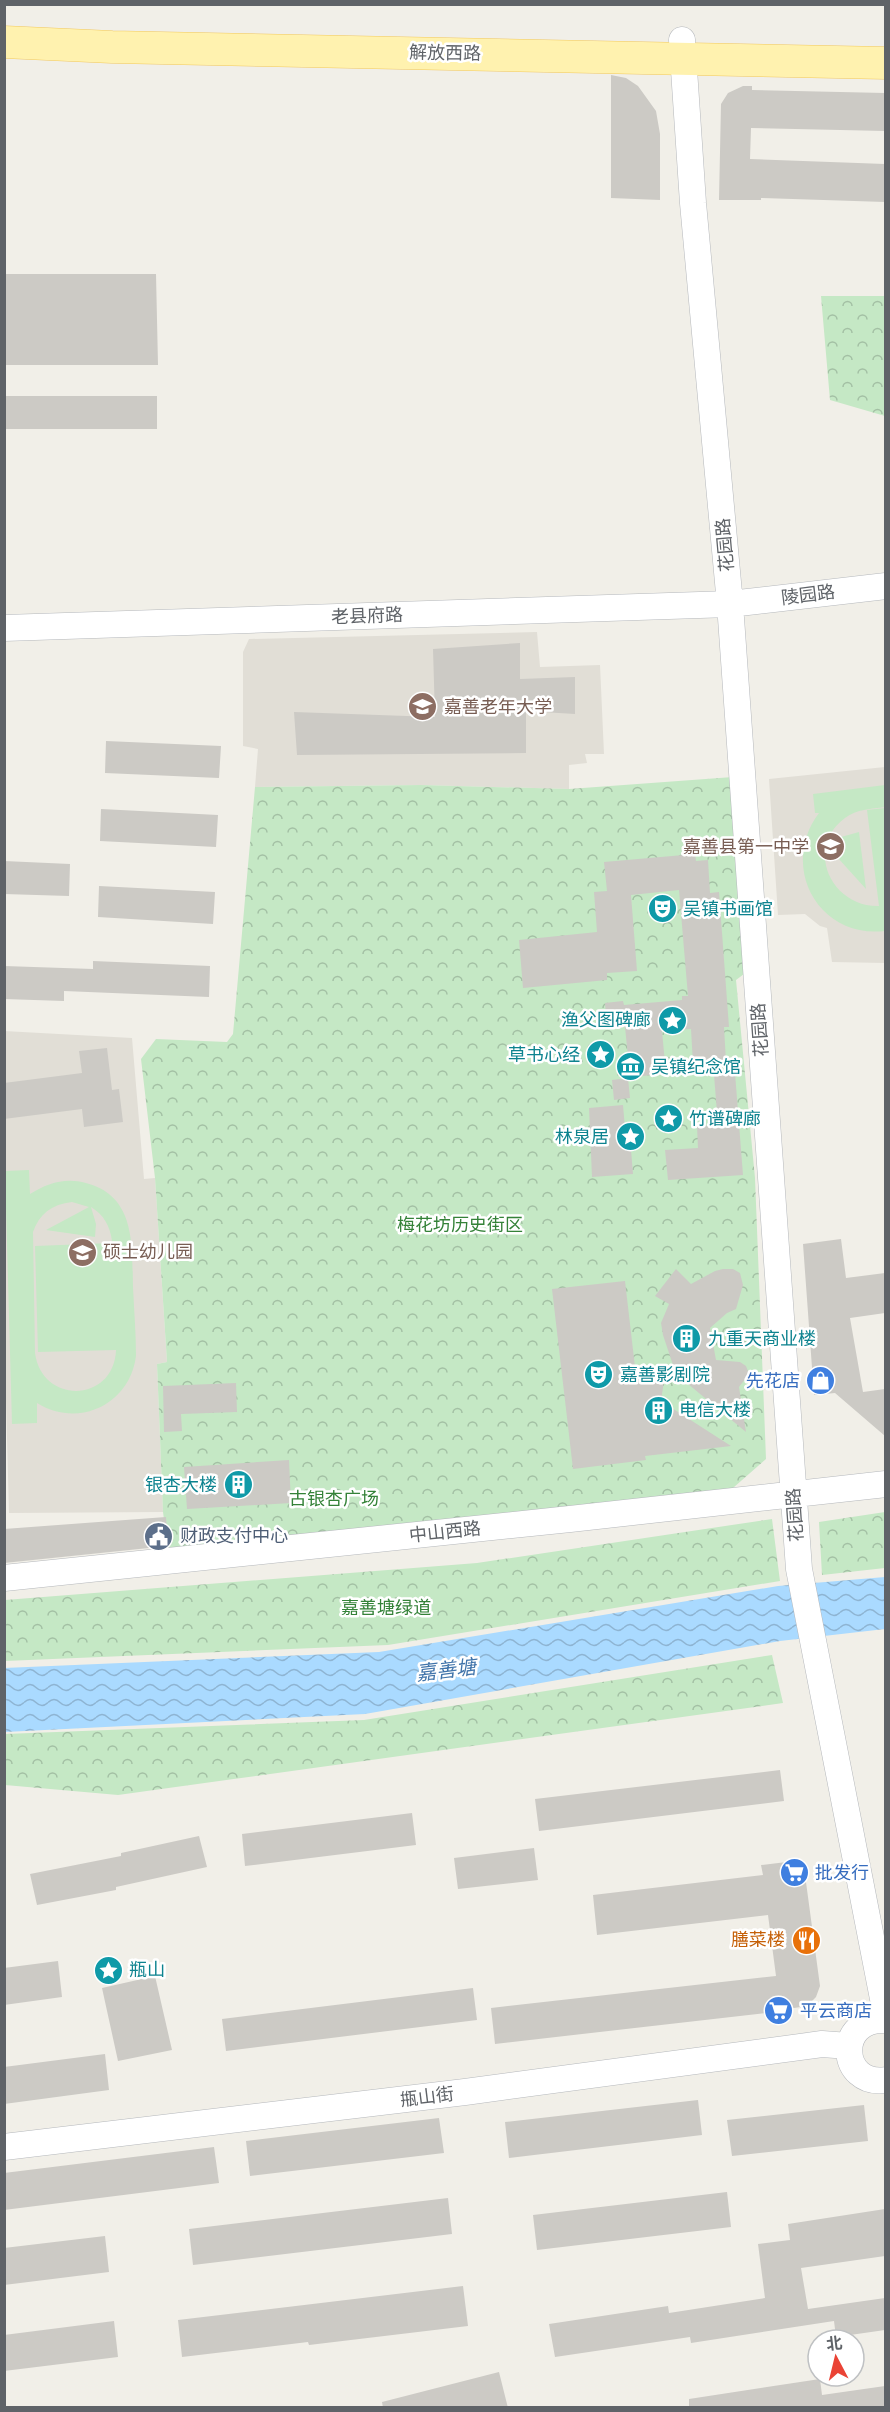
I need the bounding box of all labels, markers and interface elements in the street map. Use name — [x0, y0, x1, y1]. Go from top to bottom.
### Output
street label: 解放西路 — [409, 40, 481, 64]
street label: 花园路 — [711, 517, 737, 573]
street label: 陵园路 — [780, 580, 836, 608]
street label: 老县府路 — [331, 603, 403, 627]
school or university icon: 嘉善老年大学 — [407, 691, 439, 723]
place label: 嘉善老年大学 — [444, 695, 552, 717]
school or university icon: 嘉善县第一中学 — [814, 831, 846, 863]
place label: 嘉善县第一中学 — [683, 835, 809, 857]
theatre icon: 吴镇书画馆 — [646, 893, 678, 925]
place label: 吴镇书画馆 — [683, 897, 773, 919]
street label: 花园路 — [746, 1002, 772, 1058]
place icon: 渔父图碑廊 — [656, 1004, 688, 1036]
place label: 渔父图碑廊 — [561, 1008, 651, 1030]
place icon: 草书心经 — [585, 1039, 617, 1071]
place label: 草书心经 — [508, 1043, 580, 1065]
museum icon: 吴镇纪念馆 — [614, 1051, 646, 1083]
place label: 吴镇纪念馆 — [651, 1055, 741, 1077]
place icon: 竹谱碑廊 — [652, 1103, 684, 1135]
place label: 竹谱碑廊 — [689, 1107, 761, 1129]
place icon: 林泉居 — [614, 1121, 646, 1153]
place label: 林泉居 — [555, 1125, 609, 1147]
park label: 梅花坊历史街区 — [397, 1213, 523, 1235]
school or university icon: 硕士幼儿园 — [66, 1236, 98, 1268]
place label: 硕士幼儿园 — [103, 1240, 193, 1262]
building icon: 九重天商业楼 — [671, 1323, 703, 1355]
place label: 九重天商业楼 — [708, 1327, 816, 1349]
theatre icon: 嘉善影剧院 — [583, 1359, 615, 1391]
place label: 嘉善影剧院 — [620, 1363, 710, 1385]
shop icon: 先花店 — [805, 1365, 837, 1397]
place label: 先花店 — [746, 1369, 800, 1391]
building icon: 电信大楼 — [642, 1394, 674, 1426]
place label: 电信大楼 — [679, 1398, 751, 1420]
building icon: 银杏大楼 — [222, 1469, 254, 1501]
place label: 银杏大楼 — [145, 1473, 217, 1495]
park label: 古银杏广场 — [289, 1487, 379, 1509]
street label: 花园路 — [781, 1487, 807, 1543]
street label: 中山西路 — [408, 1516, 482, 1546]
public building icon: 财政支付中心 — [143, 1520, 175, 1552]
place label: 财政支付中心 — [180, 1524, 288, 1546]
park label: 嘉善塘绿道 — [341, 1596, 431, 1618]
water label: 嘉善塘 — [415, 1653, 480, 1685]
supermarket icon: 批发行 — [778, 1857, 810, 1889]
place label: 批发行 — [815, 1861, 869, 1883]
restaurant icon: 膳菜楼 — [790, 1924, 822, 1956]
place label: 膳菜楼 — [731, 1928, 785, 1950]
place icon: 瓶山 — [92, 1954, 124, 1986]
place label: 瓶山 — [129, 1958, 165, 1980]
supermarket icon: 平云商店 — [763, 1995, 795, 2027]
place label: 平云商店 — [800, 1999, 872, 2021]
street label: 甁山街 — [399, 2082, 455, 2110]
north arrow — [806, 2328, 866, 2388]
text: 北 — [825, 2332, 843, 2353]

